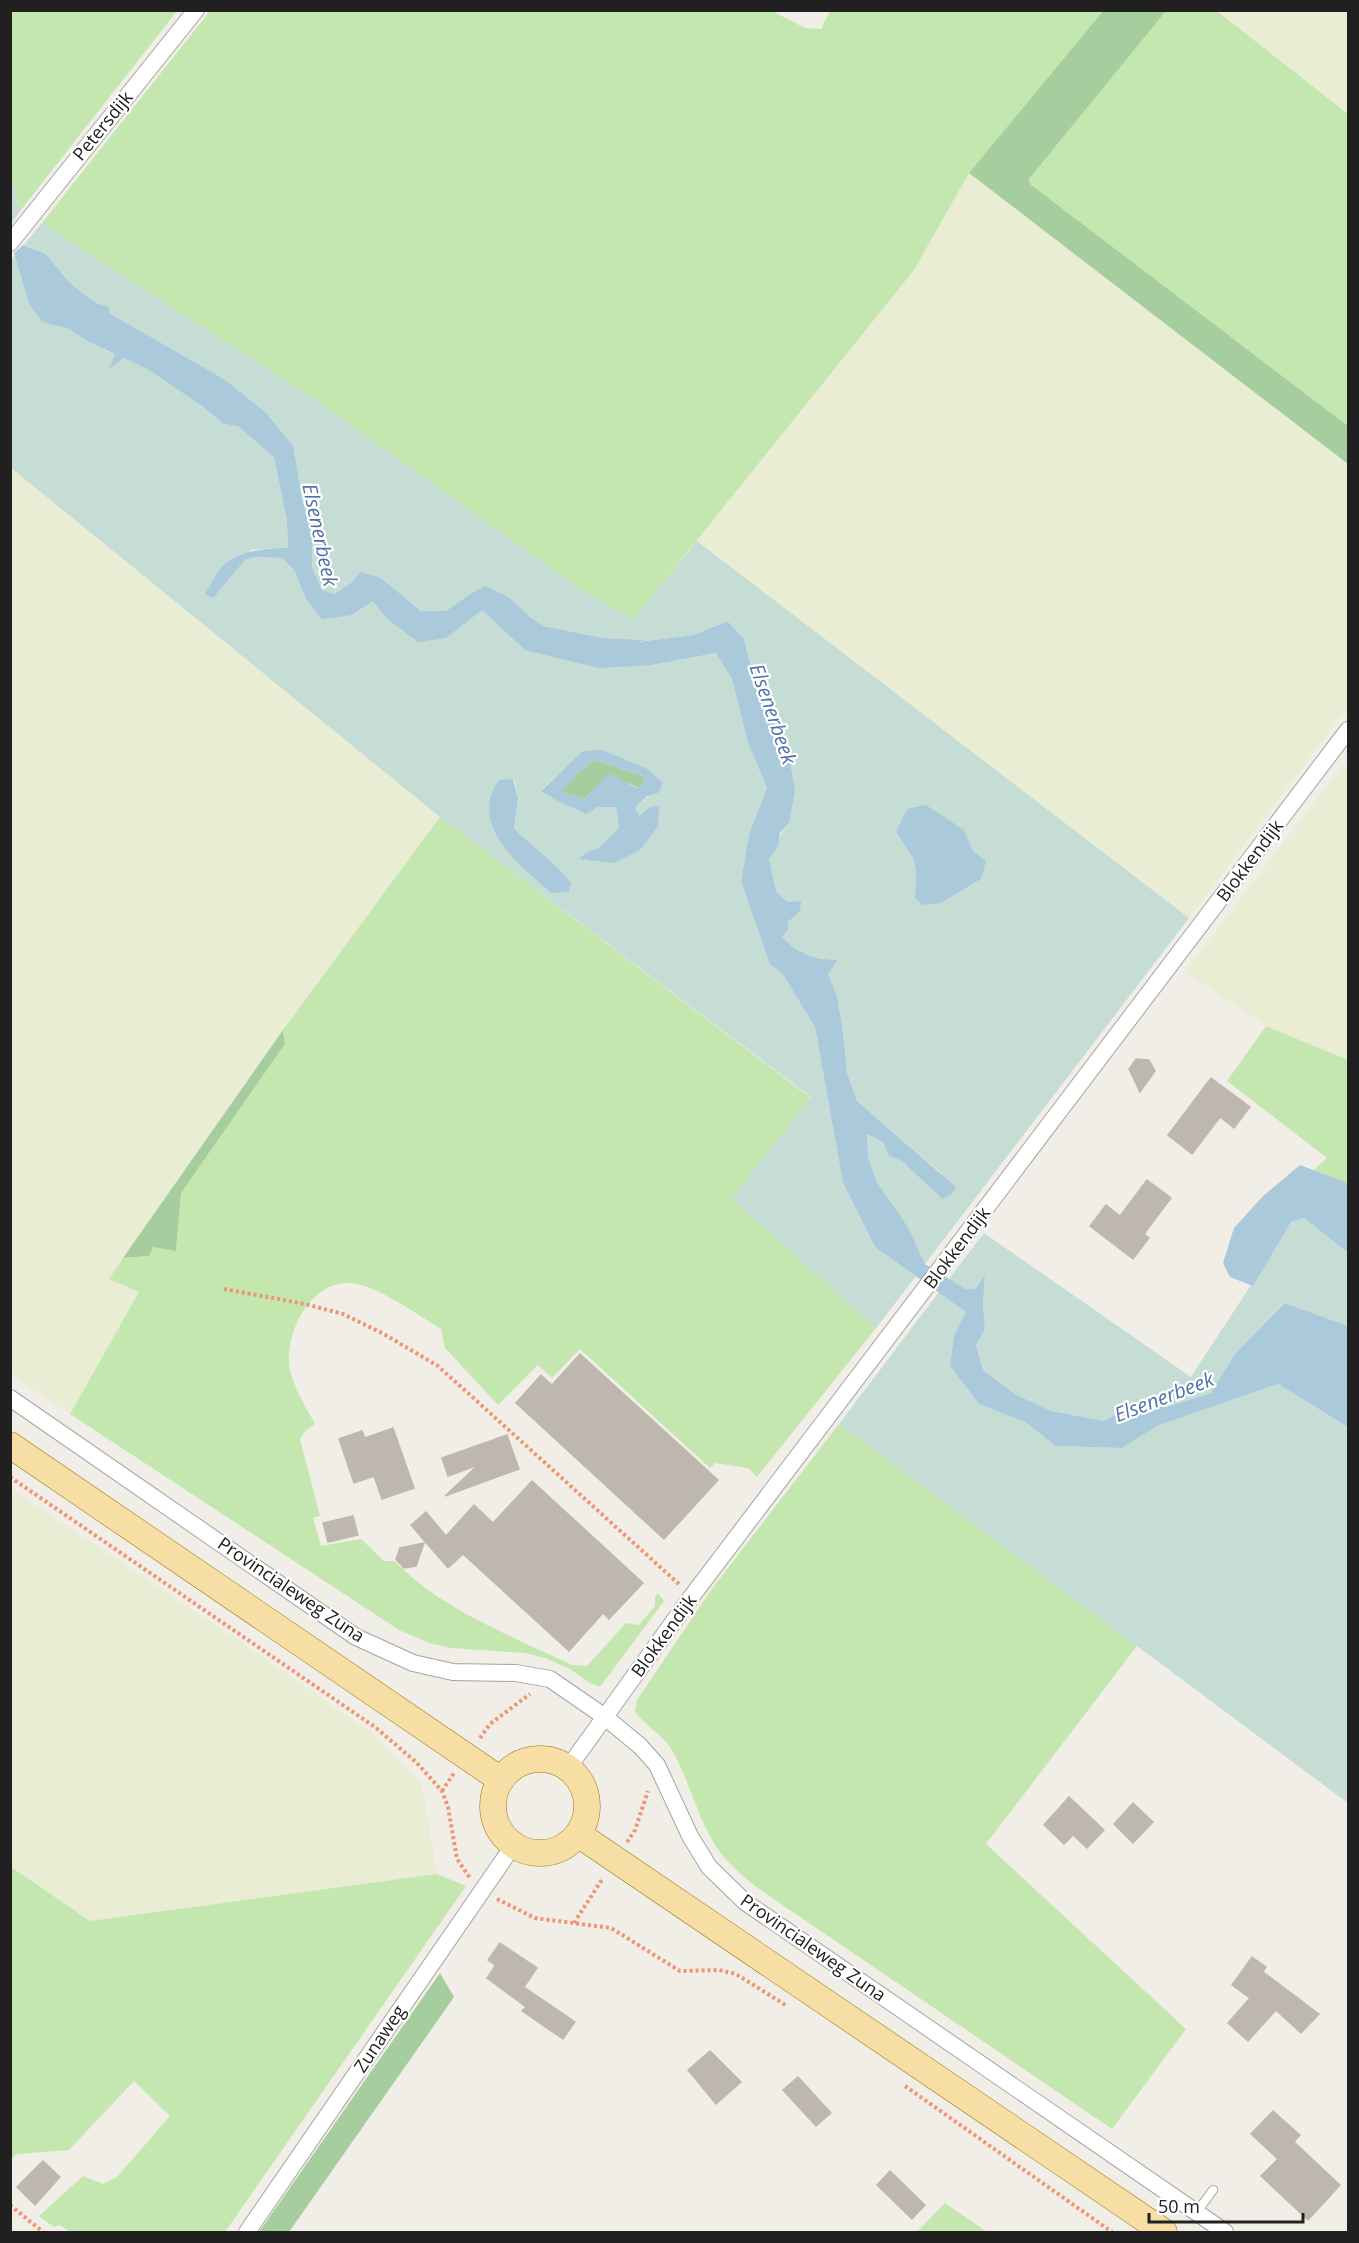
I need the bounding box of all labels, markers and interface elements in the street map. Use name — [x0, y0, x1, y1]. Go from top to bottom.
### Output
street label: Petersdijk — [67, 85, 138, 165]
water label: Elsenerbeek — [296, 481, 345, 590]
water label: Elsenerbeek — [744, 660, 804, 769]
street label: Blokkendijk — [1211, 814, 1288, 906]
street label: Blokkendijk — [918, 1201, 995, 1293]
water label: Elsenerbeek — [1110, 1365, 1219, 1428]
street label: Provincialeweg Zuna — [213, 1531, 370, 1647]
street label: Blokkendijk — [625, 1589, 702, 1682]
street label: Provincialeweg Zuna — [736, 1888, 891, 2006]
street label: Zunaweg — [348, 2000, 411, 2077]
scale bar — [1149, 2186, 1304, 2224]
text: 50 m — [1158, 2194, 1200, 2218]

